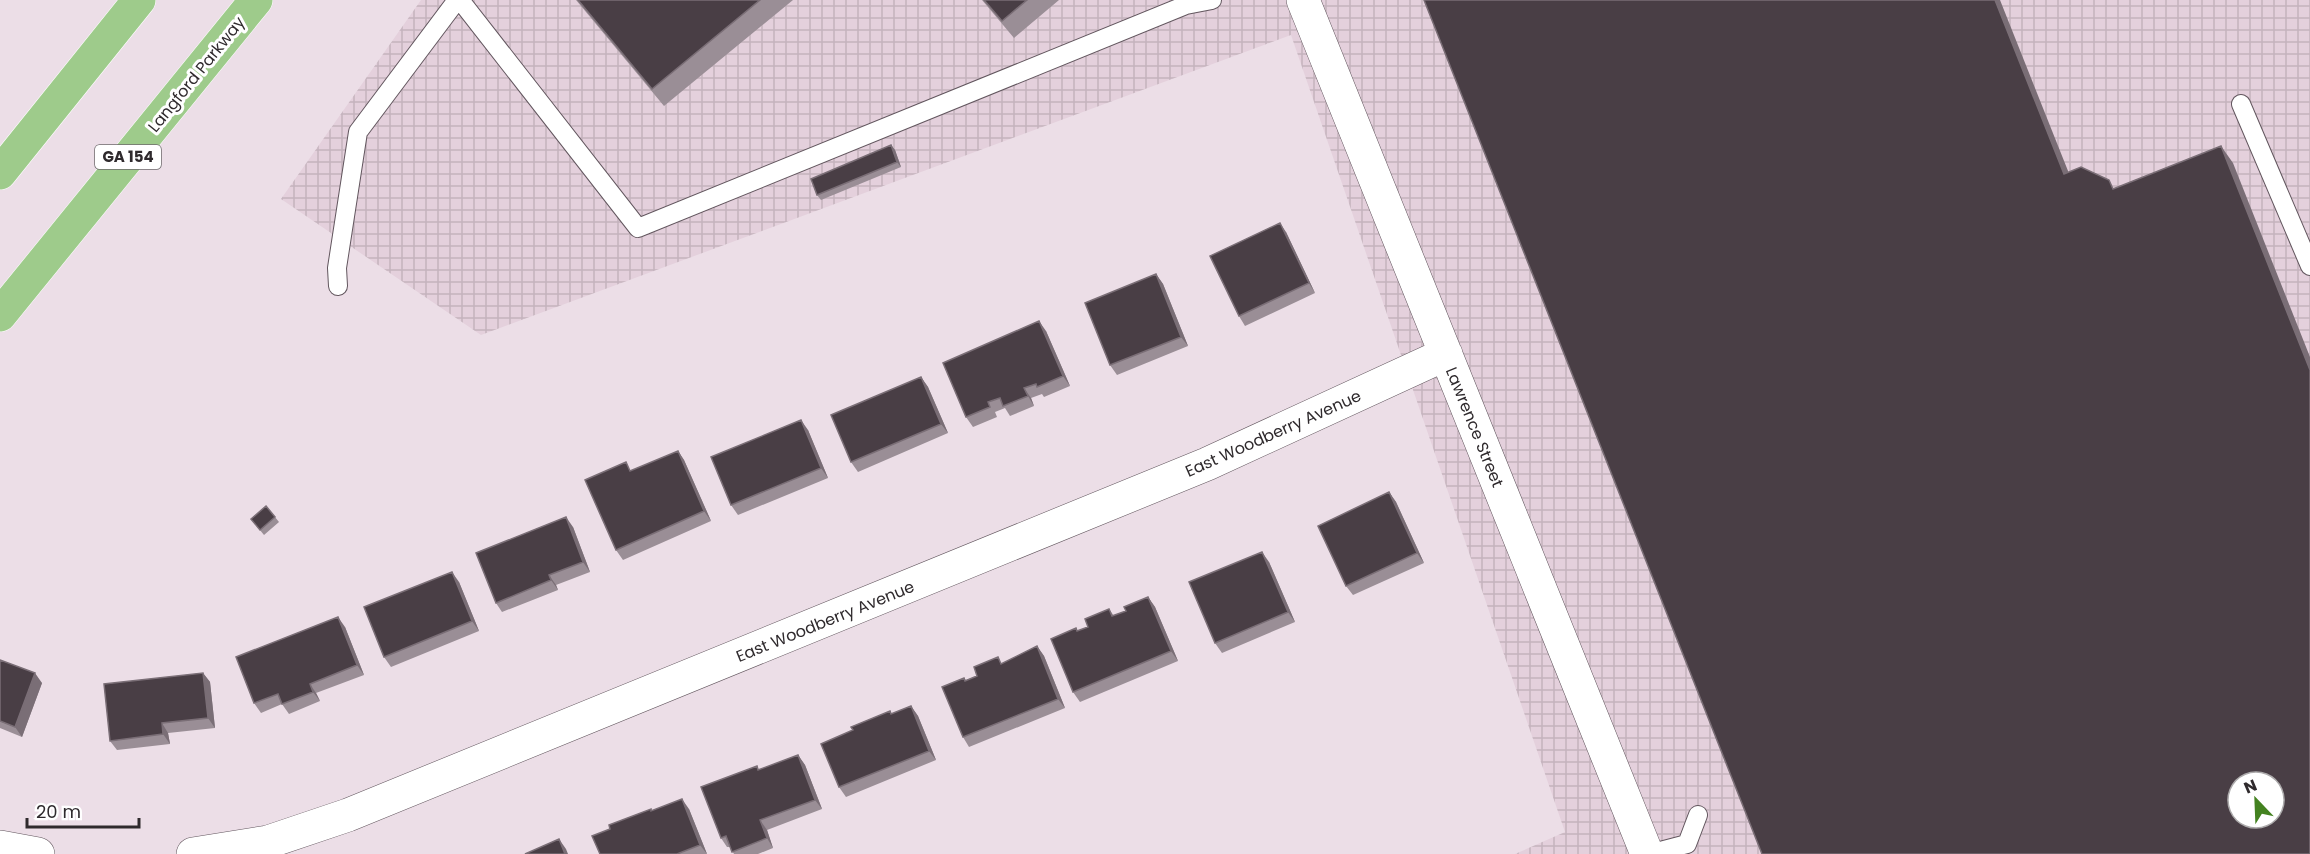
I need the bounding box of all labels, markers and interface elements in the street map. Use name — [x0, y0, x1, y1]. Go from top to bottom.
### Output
street label: Langford Parkway — [143, 12, 250, 137]
road number: GA 154 — [95, 145, 161, 169]
street label: Lawrence Street — [1440, 364, 1509, 491]
street label: East Woodberry Avenue — [1182, 384, 1365, 483]
street label: East Woodberry Avenue — [733, 575, 918, 668]
north arrow — [2226, 770, 2286, 830]
text: N — [2240, 774, 2260, 800]
scale bar — [27, 791, 140, 829]
text: 20 m — [36, 799, 81, 824]

